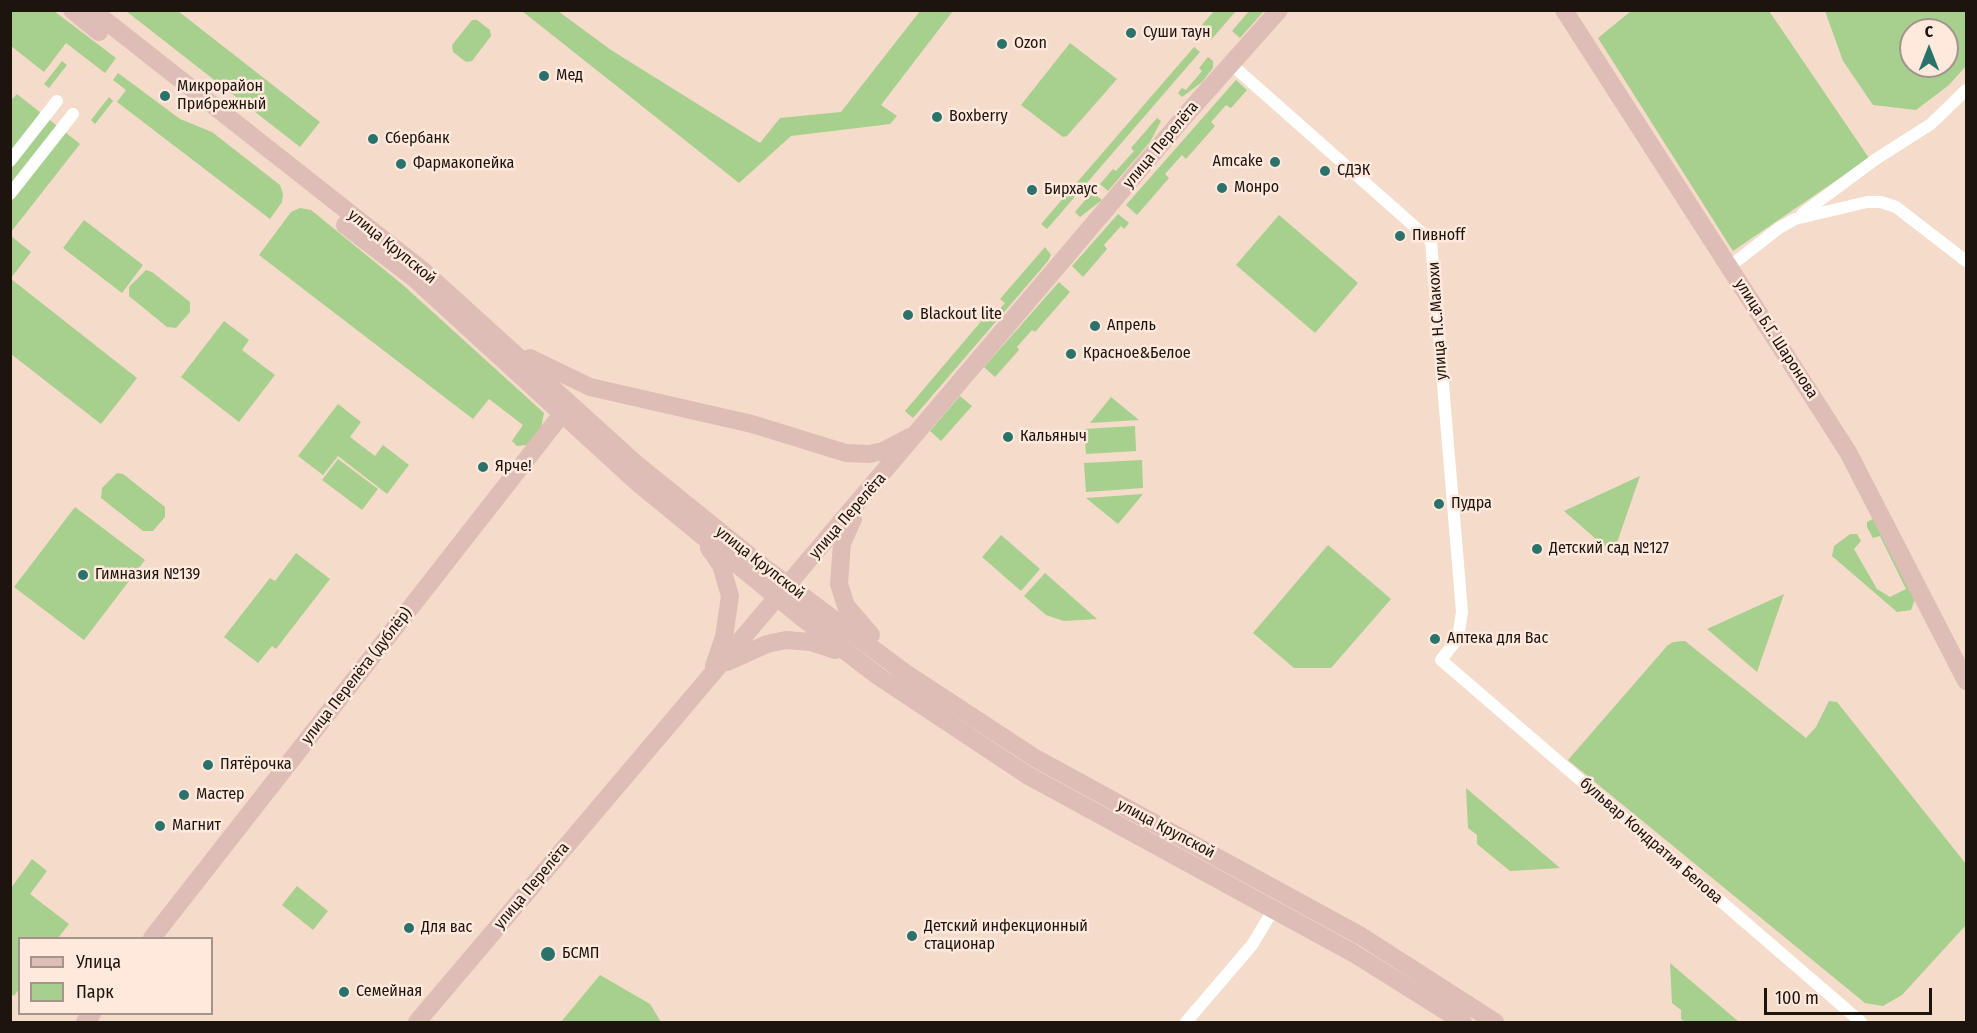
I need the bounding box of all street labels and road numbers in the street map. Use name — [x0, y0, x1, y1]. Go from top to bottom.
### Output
street label: улица Перелёта — [1119, 98, 1203, 192]
street label: улица Крупской — [344, 206, 440, 288]
street label: улица Н.С.Макохи — [1424, 261, 1452, 381]
street label: улица Б.Г. Шаронова — [1730, 276, 1822, 402]
street label: улица Перелёта — [806, 469, 890, 563]
street label: улица Крупской — [712, 522, 808, 604]
street label: улица Перелёта (дублёр) — [298, 604, 416, 748]
street label: бульвар Кондратия Белова — [1576, 774, 1726, 908]
street label: улица Крупской — [1114, 795, 1218, 863]
street label: улица Перелёта — [490, 839, 574, 933]

